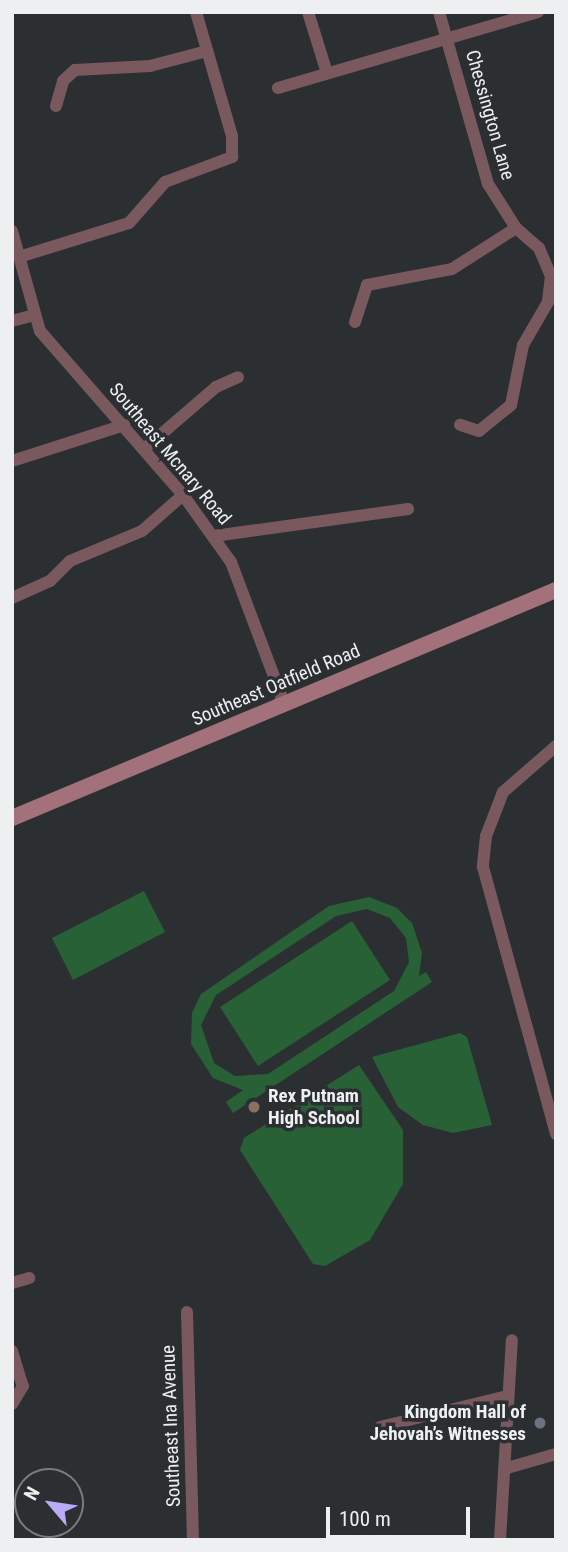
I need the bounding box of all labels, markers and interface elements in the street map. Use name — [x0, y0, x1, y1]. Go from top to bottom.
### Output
street label: Chessington Lane — [461, 48, 519, 182]
street label: Southeast Mcnary Road — [104, 379, 236, 529]
street label: Southeast Oatfield Road — [188, 639, 364, 731]
place label: Rex Putnam High School — [268, 1085, 360, 1129]
marker: Rex Putnam High School — [246, 1099, 262, 1115]
street label: Southeast Ina Avenue — [157, 1345, 185, 1507]
place label: Kingdom Hall of Jehovah’s Witnesses — [370, 1401, 526, 1445]
marker: Kingdom Hall of Jehovah’s Witnesses — [532, 1415, 548, 1431]
north arrow — [14, 1468, 84, 1538]
text: N — [19, 1483, 45, 1504]
scale bar — [330, 1492, 474, 1536]
text: 100 m — [339, 1507, 391, 1531]

